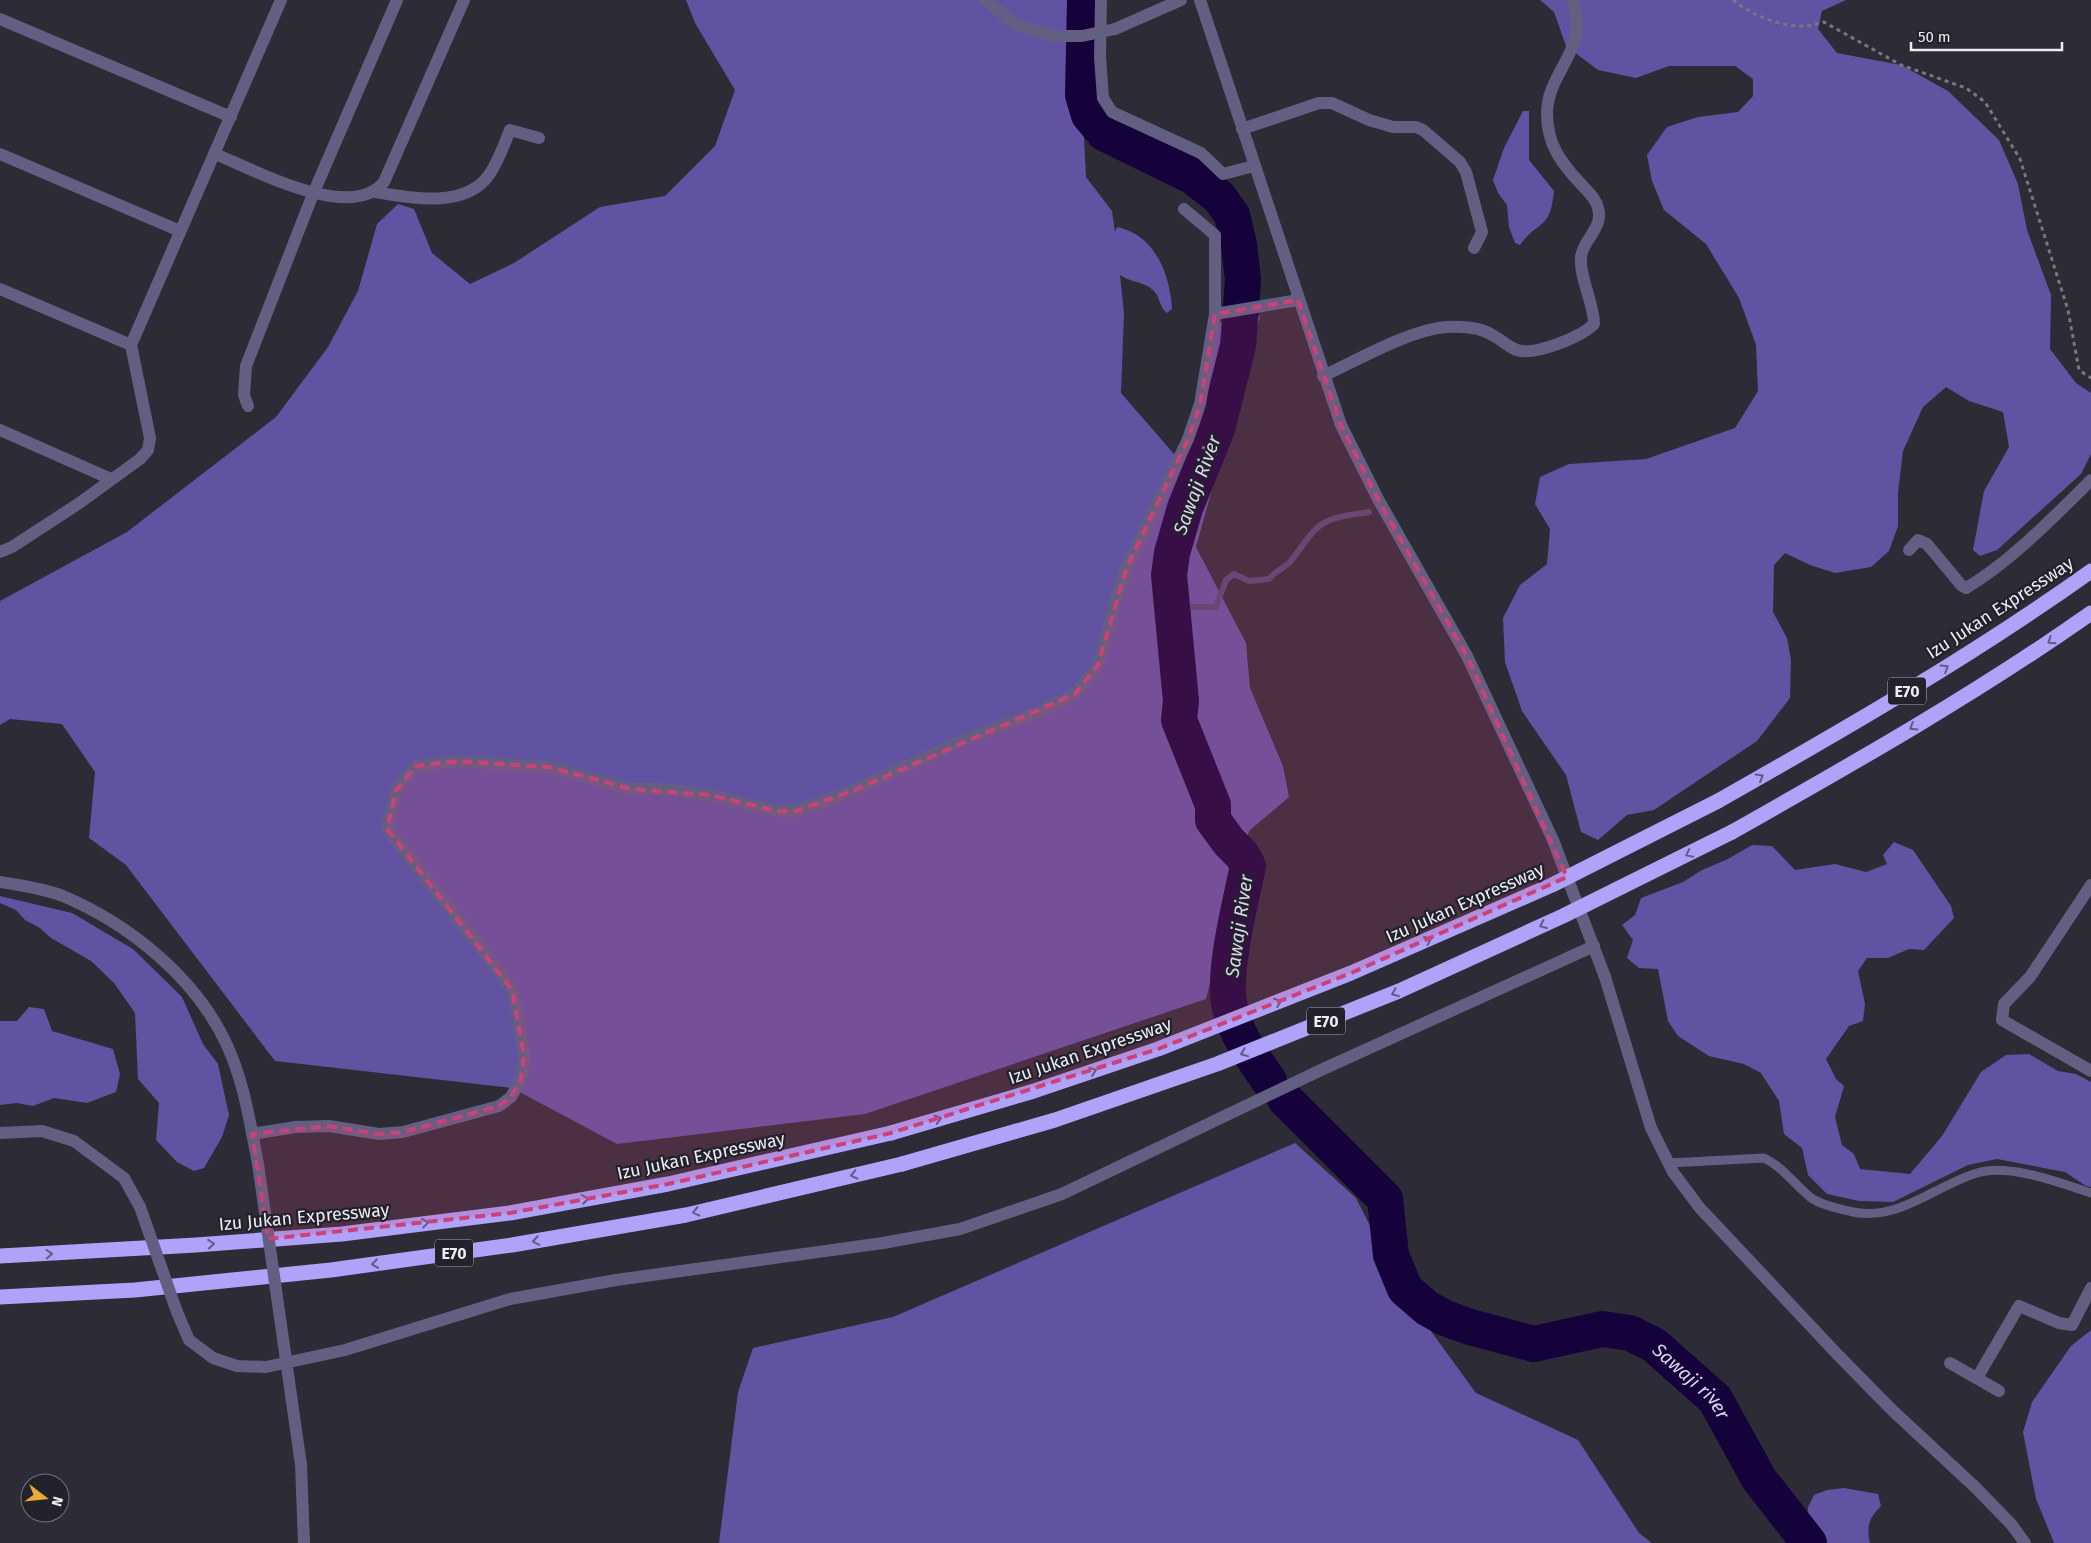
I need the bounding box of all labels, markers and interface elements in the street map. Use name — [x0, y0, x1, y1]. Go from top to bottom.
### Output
scale bar — [1911, 20, 2062, 52]
text: 50 m — [1918, 28, 1951, 46]
water label: Sawaji River — [1168, 432, 1226, 539]
street label: Izu Jukan Expressway — [1922, 552, 2078, 664]
one-way arrow — [2047, 635, 2057, 644]
one-way arrow — [1940, 664, 1949, 674]
road number: E70 — [1888, 678, 1926, 704]
one-way arrow — [1910, 721, 1919, 731]
one-way arrow — [1755, 774, 1764, 784]
one-way arrow — [1685, 848, 1694, 858]
street label: Izu Jukan Expressway — [1382, 858, 1548, 948]
water label: Sawaji River — [1220, 872, 1258, 980]
one-way arrow — [1539, 919, 1548, 930]
one-way arrow — [1423, 935, 1432, 946]
one-way arrow — [1391, 987, 1400, 997]
one-way arrow — [1273, 998, 1282, 1008]
road number: E70 — [1307, 1008, 1345, 1034]
street label: Izu Jukan Expressway — [1006, 1013, 1175, 1089]
one-way arrow — [1240, 1047, 1249, 1058]
one-way arrow — [1088, 1067, 1097, 1077]
one-way arrow — [933, 1114, 942, 1124]
street label: Izu Jukan Expressway — [615, 1127, 787, 1185]
one-way arrow — [850, 1169, 859, 1180]
one-way arrow — [581, 1194, 590, 1205]
street label: Izu Jukan Expressway — [218, 1199, 390, 1235]
one-way arrow — [691, 1206, 700, 1217]
one-way arrow — [421, 1218, 429, 1229]
one-way arrow — [532, 1235, 540, 1245]
one-way arrow — [207, 1239, 215, 1250]
road number: E70 — [435, 1240, 473, 1266]
one-way arrow — [45, 1248, 53, 1259]
one-way arrow — [371, 1258, 379, 1269]
water label: Sawaji river — [1647, 1337, 1735, 1423]
north arrow — [20, 1473, 70, 1523]
text: N — [48, 1495, 66, 1508]

